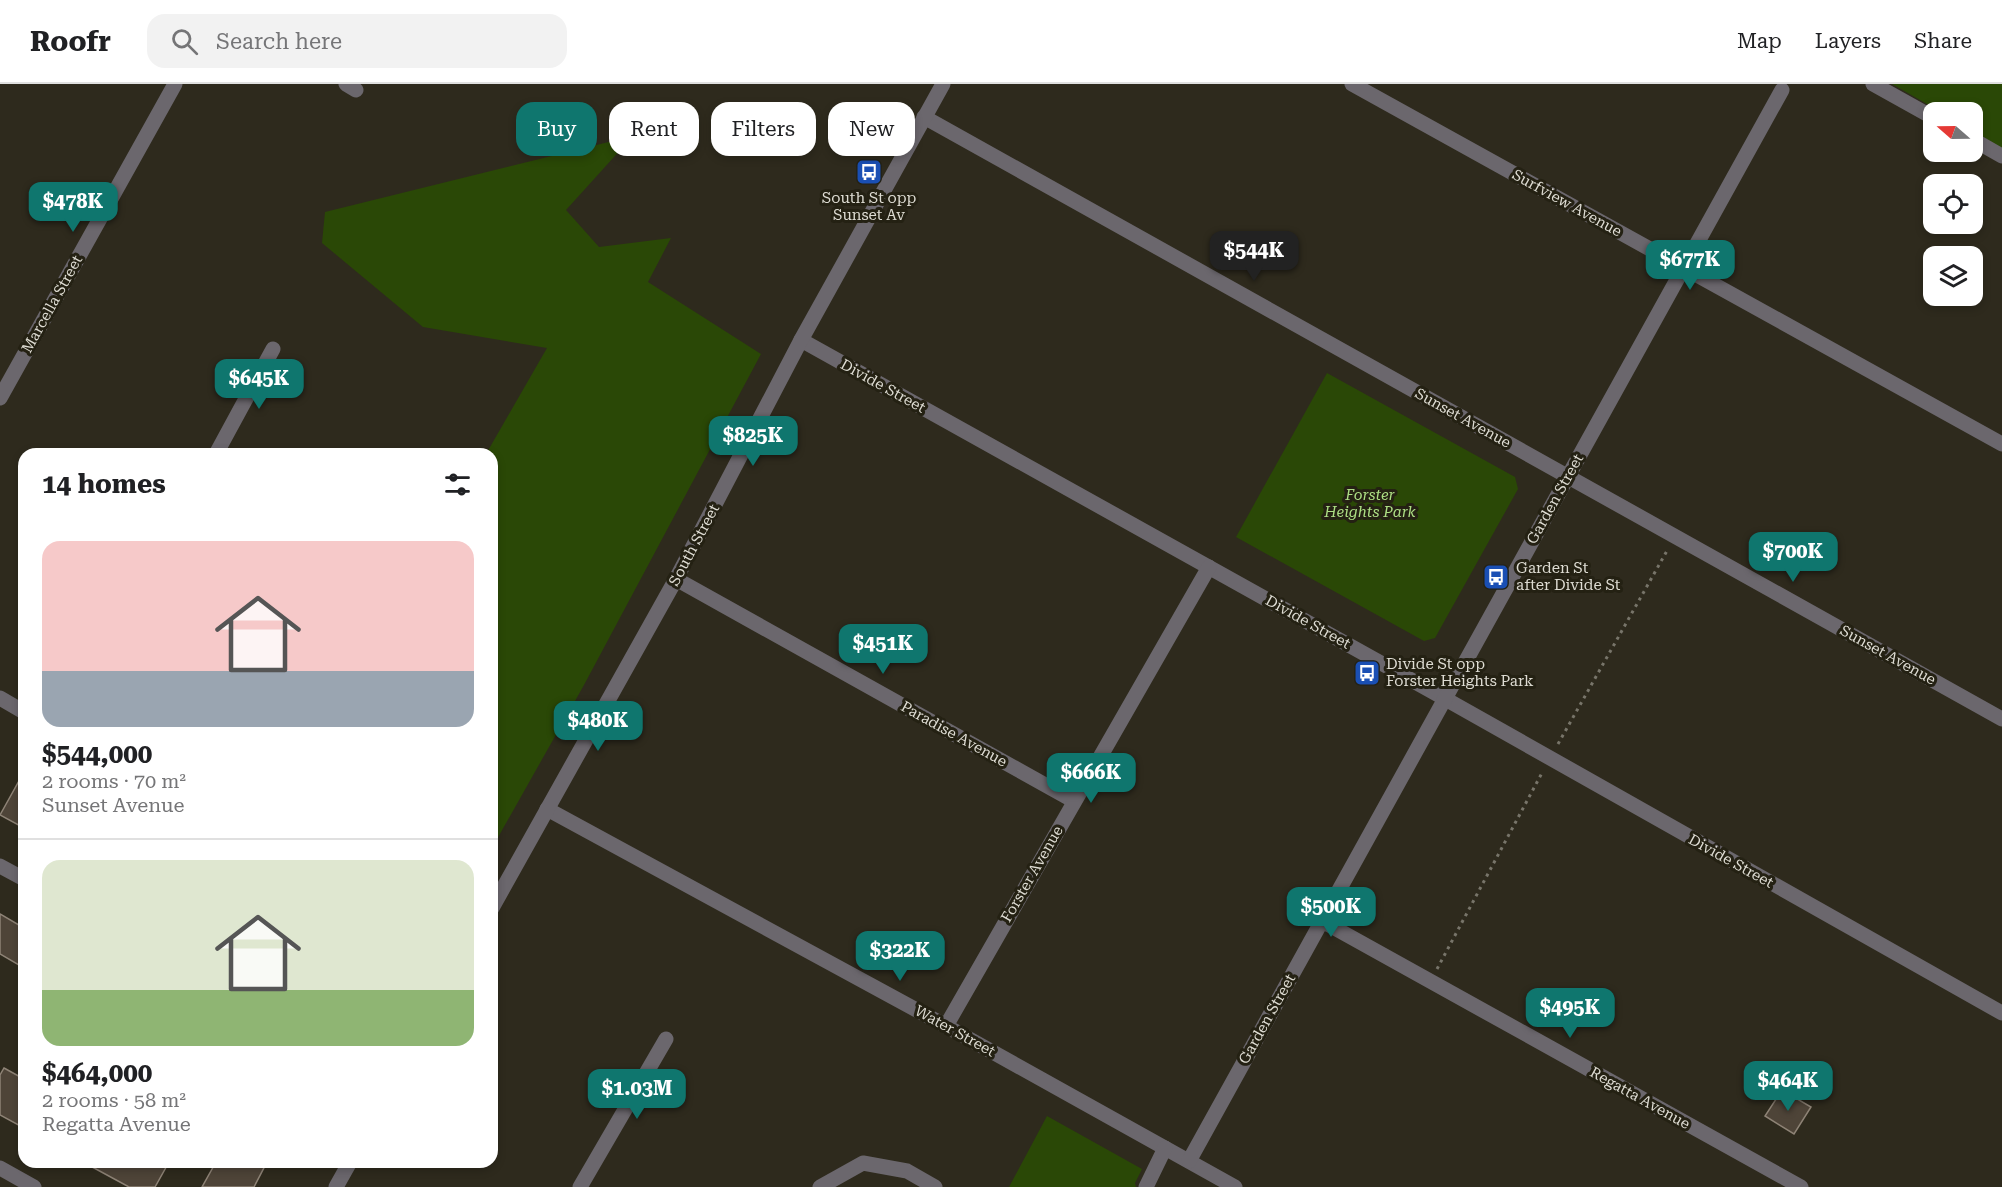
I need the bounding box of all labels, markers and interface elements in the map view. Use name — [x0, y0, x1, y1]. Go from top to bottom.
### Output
search box — [147, 14, 567, 68]
text: Roofr — [30, 25, 111, 58]
icon: search — [168, 25, 201, 58]
text: Search here — [216, 29, 342, 54]
text: Map — [1737, 29, 1782, 53]
text: Layers — [1815, 29, 1881, 53]
text: Share — [1914, 29, 1972, 53]
chip: Buy — [516, 102, 597, 156]
chip: Rent — [609, 102, 699, 156]
chip: Filters — [711, 102, 816, 156]
chip: New — [828, 102, 915, 156]
north arrow — [1923, 102, 1983, 162]
map controls — [1923, 102, 1983, 306]
bus stop icon: South St opp Sunset Av — [854, 157, 884, 187]
street label: Surfview Avenue — [1509, 165, 1625, 241]
button: locate — [1923, 174, 1983, 234]
pin: $478K — [31, 182, 115, 233]
text: $478K — [43, 189, 103, 213]
place label: South St opp Sunset Av — [822, 189, 917, 224]
pin: $544K — [1212, 231, 1296, 282]
text: $544K — [1224, 238, 1284, 262]
pin: $677K — [1648, 240, 1732, 291]
button: layers — [1923, 246, 1983, 306]
text: $677K — [1660, 247, 1720, 271]
street label: Marcella Street — [18, 252, 86, 356]
street label: Divide Street — [837, 355, 929, 417]
pin: $645K — [217, 359, 301, 410]
text: $645K — [229, 366, 289, 390]
street label: Sunset Avenue — [1412, 384, 1514, 452]
pin: $825K — [711, 416, 795, 467]
text: $825K — [723, 423, 783, 447]
street label: Garden Street — [1523, 450, 1587, 547]
icon: filters — [441, 468, 474, 501]
text: 14 homes — [42, 469, 166, 499]
park label: Forster Heights Park — [1323, 486, 1417, 521]
street label: South Street — [665, 501, 723, 589]
pin: $700K — [1751, 532, 1835, 583]
text: $700K — [1763, 539, 1823, 563]
place label: Garden St after Divide St — [1516, 559, 1621, 594]
bus stop icon: Garden St after Divide St — [1481, 562, 1511, 592]
icon: home — [204, 580, 312, 688]
street label: Divide Street — [1262, 591, 1354, 653]
street label: Sunset Avenue — [1837, 621, 1939, 689]
pin: $451K — [841, 624, 925, 675]
text: $451K — [853, 631, 913, 655]
place label: Divide St opp Forster Heights Park — [1386, 655, 1534, 690]
bus stop icon: Divide St opp Forster Heights Park — [1352, 658, 1382, 688]
street label: Paradise Avenue — [898, 697, 1010, 771]
pin: $480K — [556, 701, 640, 752]
text: $480K — [568, 708, 628, 732]
text: $544,000 — [42, 739, 152, 769]
pin: $666K — [1049, 753, 1133, 804]
text: $666K — [1061, 760, 1121, 784]
text: 2 rooms · 70 m² — [42, 769, 186, 793]
text: Sunset Avenue — [42, 793, 184, 817]
street label: Forster Avenue — [997, 823, 1067, 925]
street label: Divide Street — [1685, 830, 1777, 892]
pin: $500K — [1289, 887, 1373, 938]
text: $500K — [1301, 894, 1361, 918]
icon: home — [204, 899, 312, 1007]
pin: $322K — [858, 931, 942, 982]
text: $322K — [870, 938, 930, 962]
street label: Garden Street — [1235, 970, 1299, 1067]
pin: $495K — [1528, 988, 1612, 1039]
text: $495K — [1540, 995, 1600, 1019]
street label: Water Street — [912, 1001, 999, 1061]
text: $464,000 — [42, 1058, 152, 1088]
pin: $464K — [1746, 1061, 1830, 1112]
street label: Regatta Avenue — [1587, 1063, 1693, 1133]
text: $464K — [1758, 1068, 1818, 1092]
pin: $1.03M — [588, 1069, 686, 1120]
text: $1.03M — [602, 1076, 672, 1100]
text: 2 rooms · 58 m² — [42, 1088, 186, 1112]
text: Regatta Avenue — [42, 1112, 191, 1136]

